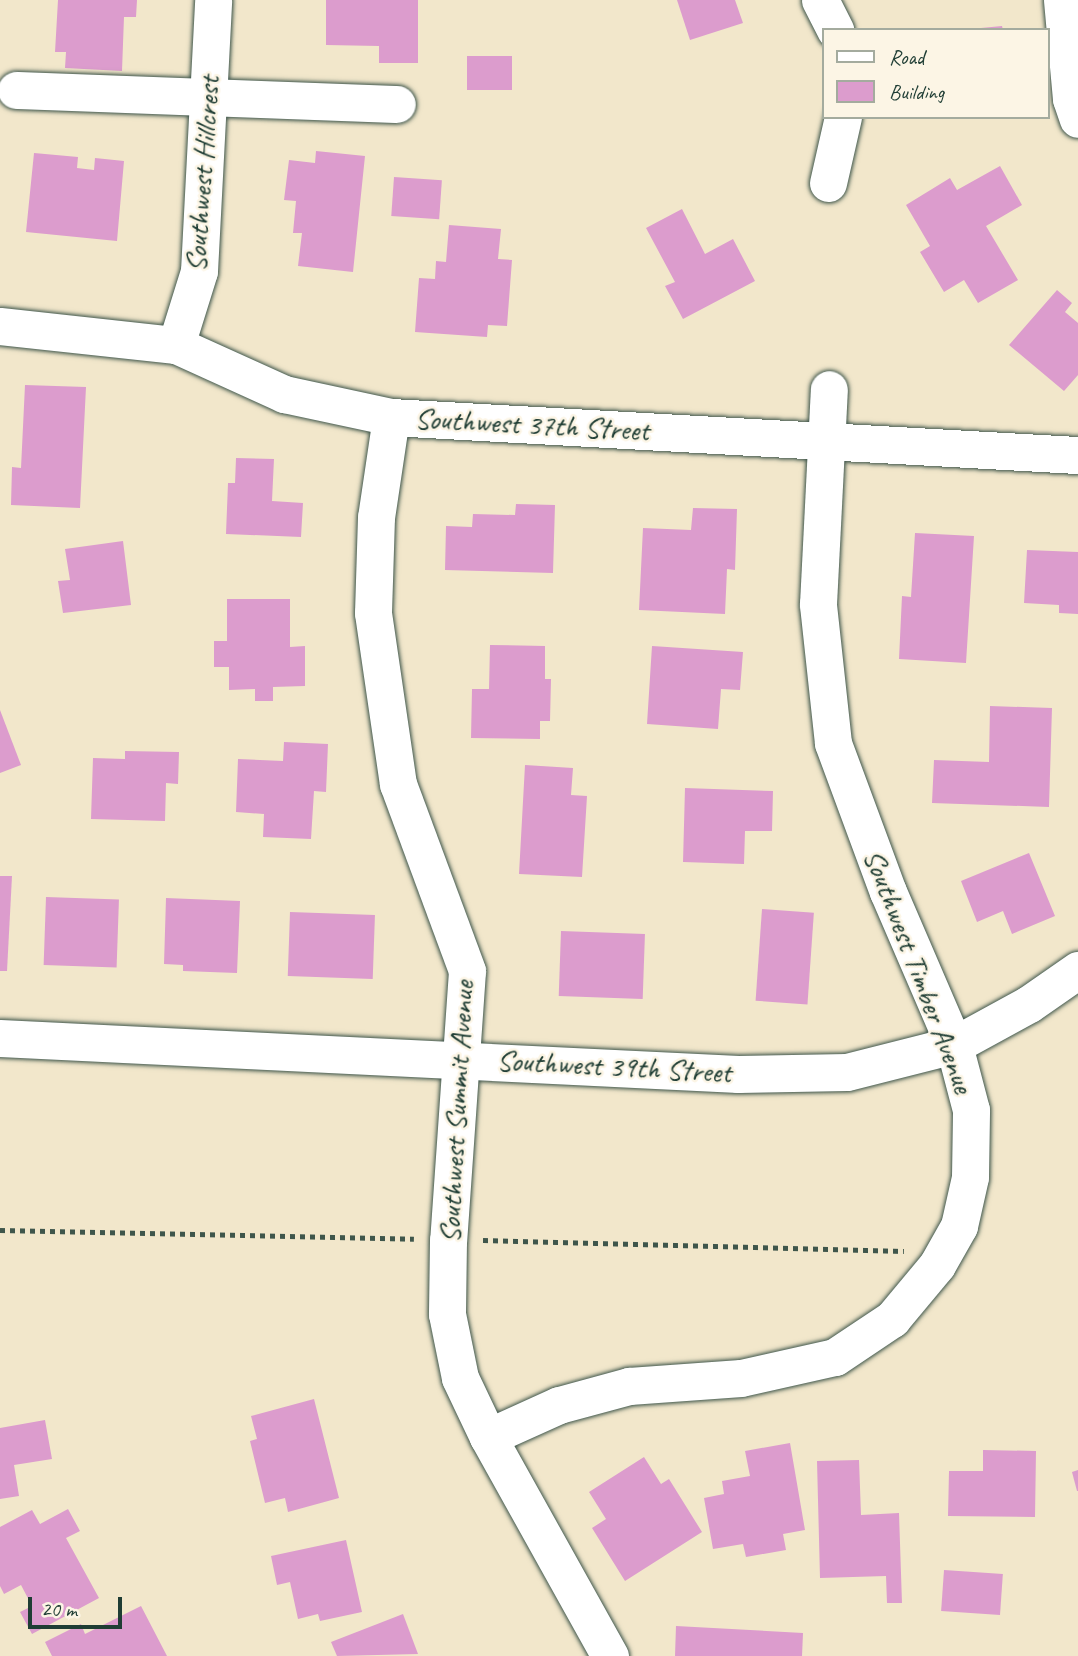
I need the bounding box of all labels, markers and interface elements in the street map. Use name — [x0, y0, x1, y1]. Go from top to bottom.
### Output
legend — [822, 28, 1050, 119]
text: Road — [889, 44, 924, 70]
street label: Southwest Hillcrest — [177, 74, 227, 274]
text: Building — [889, 79, 944, 105]
street label: Southwest 37th Street — [414, 400, 650, 448]
street label: Southwest Timber Avenue — [856, 844, 982, 1098]
street label: Southwest Summit Avenue — [431, 979, 481, 1245]
street label: Southwest 39th Street — [496, 1042, 732, 1090]
scale bar — [32, 1582, 126, 1626]
text: 20 m — [41, 1596, 77, 1622]

